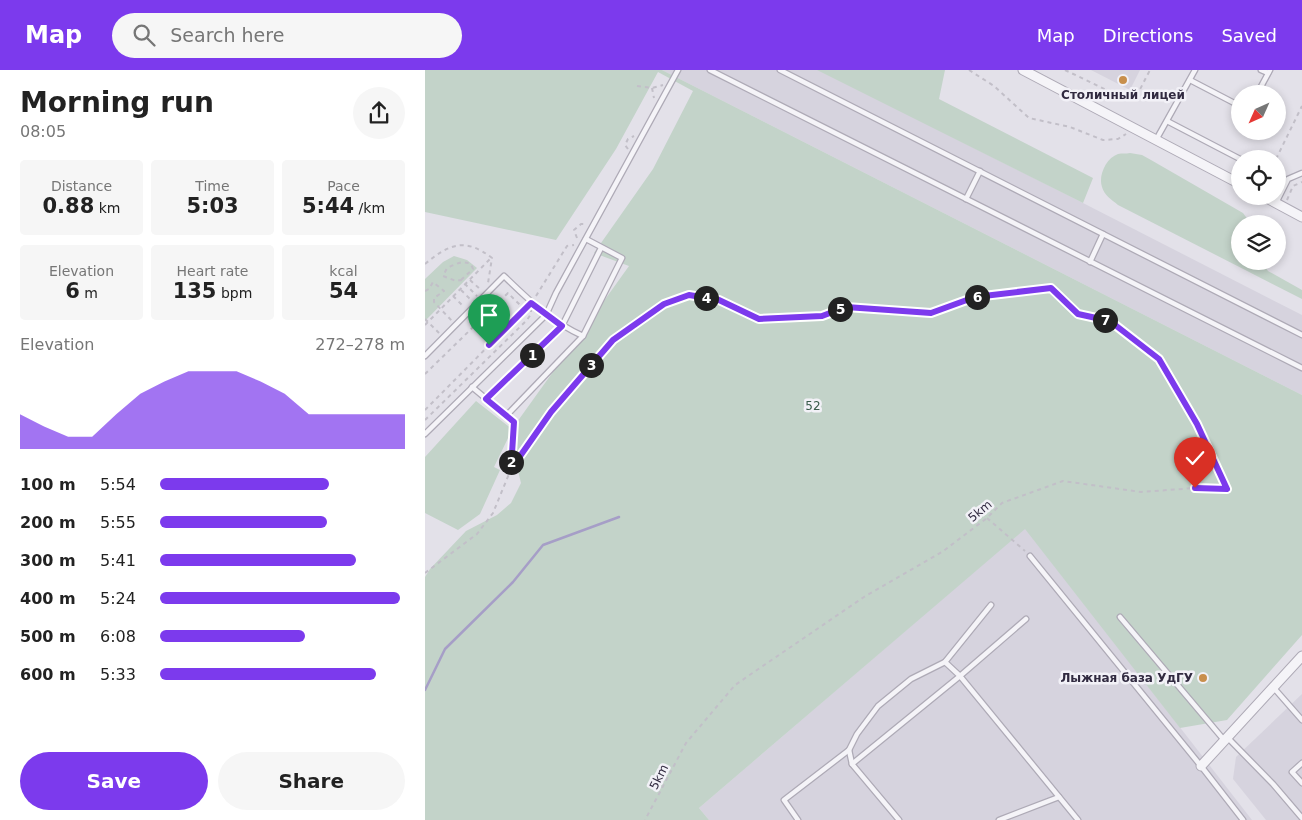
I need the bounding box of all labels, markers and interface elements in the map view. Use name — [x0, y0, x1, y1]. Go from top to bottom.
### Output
search box — [112, 13, 462, 58]
text: Map — [25, 21, 82, 49]
icon: search — [130, 21, 158, 49]
text: Search here — [170, 24, 284, 46]
text: Map — [1037, 25, 1075, 46]
text: Directions — [1103, 25, 1193, 46]
text: Saved — [1221, 25, 1277, 46]
marker: Столичный лицей — [1117, 74, 1129, 86]
north arrow — [1231, 85, 1286, 140]
map controls — [1231, 85, 1286, 270]
text: Morning run — [20, 86, 214, 119]
button: share — [353, 87, 405, 139]
place label: Столичный лицей — [1061, 88, 1185, 102]
text: 08:05 — [20, 122, 66, 141]
button: locate — [1231, 150, 1286, 205]
text: Distance — [51, 178, 112, 194]
text: Time — [195, 178, 230, 194]
text: Pace — [327, 178, 360, 194]
text: 0.88 — [42, 194, 94, 218]
text: 5:03 — [186, 194, 239, 218]
text: 5:44 — [302, 194, 354, 218]
text: km — [94, 200, 121, 216]
text: /km — [354, 200, 385, 216]
button: layers — [1231, 215, 1286, 270]
text: Elevation — [49, 263, 114, 279]
text: Heart rate — [177, 263, 248, 279]
text: kcal — [329, 263, 358, 279]
text: 6 — [65, 279, 80, 303]
text: 135 — [173, 279, 216, 303]
text: 54 — [329, 279, 358, 303]
pin: 6 — [965, 284, 989, 310]
text: m — [80, 285, 98, 301]
text: bpm — [216, 285, 252, 301]
pin: 4 — [693, 286, 719, 310]
text: 6 — [973, 289, 982, 305]
text: 4 — [702, 290, 711, 306]
pin — [468, 294, 510, 345]
pin: 5 — [827, 296, 853, 322]
icon: arrive — [475, 301, 503, 329]
text: 5 — [836, 301, 845, 317]
pin: 7 — [1093, 308, 1117, 332]
text: 7 — [1101, 312, 1110, 328]
text: Elevation — [20, 335, 94, 354]
text: 272–278 m — [315, 335, 405, 354]
pin: 1 — [519, 342, 545, 368]
text: 1 — [528, 347, 537, 363]
pin: 3 — [579, 352, 603, 378]
text: 3 — [587, 357, 596, 373]
park label: 52 — [805, 399, 821, 413]
pin — [1174, 437, 1216, 488]
icon: check — [1181, 444, 1209, 472]
pin: 2 — [499, 450, 523, 474]
text: 2 — [507, 454, 516, 470]
text: 100 m — [20, 475, 76, 494]
text: 5:54 — [100, 475, 136, 494]
street label: 5km — [965, 497, 995, 525]
text: 200 m — [20, 513, 76, 532]
text: 5:55 — [100, 513, 136, 532]
text: 300 m — [20, 551, 76, 570]
text: 5:41 — [100, 551, 136, 570]
text: 400 m — [20, 589, 76, 608]
text: 5:24 — [100, 589, 136, 608]
text: 500 m — [20, 627, 76, 646]
text: 6:08 — [100, 627, 136, 646]
text: 600 m — [20, 665, 76, 684]
text: 5:33 — [100, 665, 136, 684]
place label: Лыжная база УдГУ — [1060, 671, 1193, 685]
marker: Лыжная база УдГУ — [1197, 672, 1209, 684]
button: Save — [20, 752, 208, 810]
button: Share — [218, 752, 405, 810]
street label: 5km — [647, 762, 671, 792]

